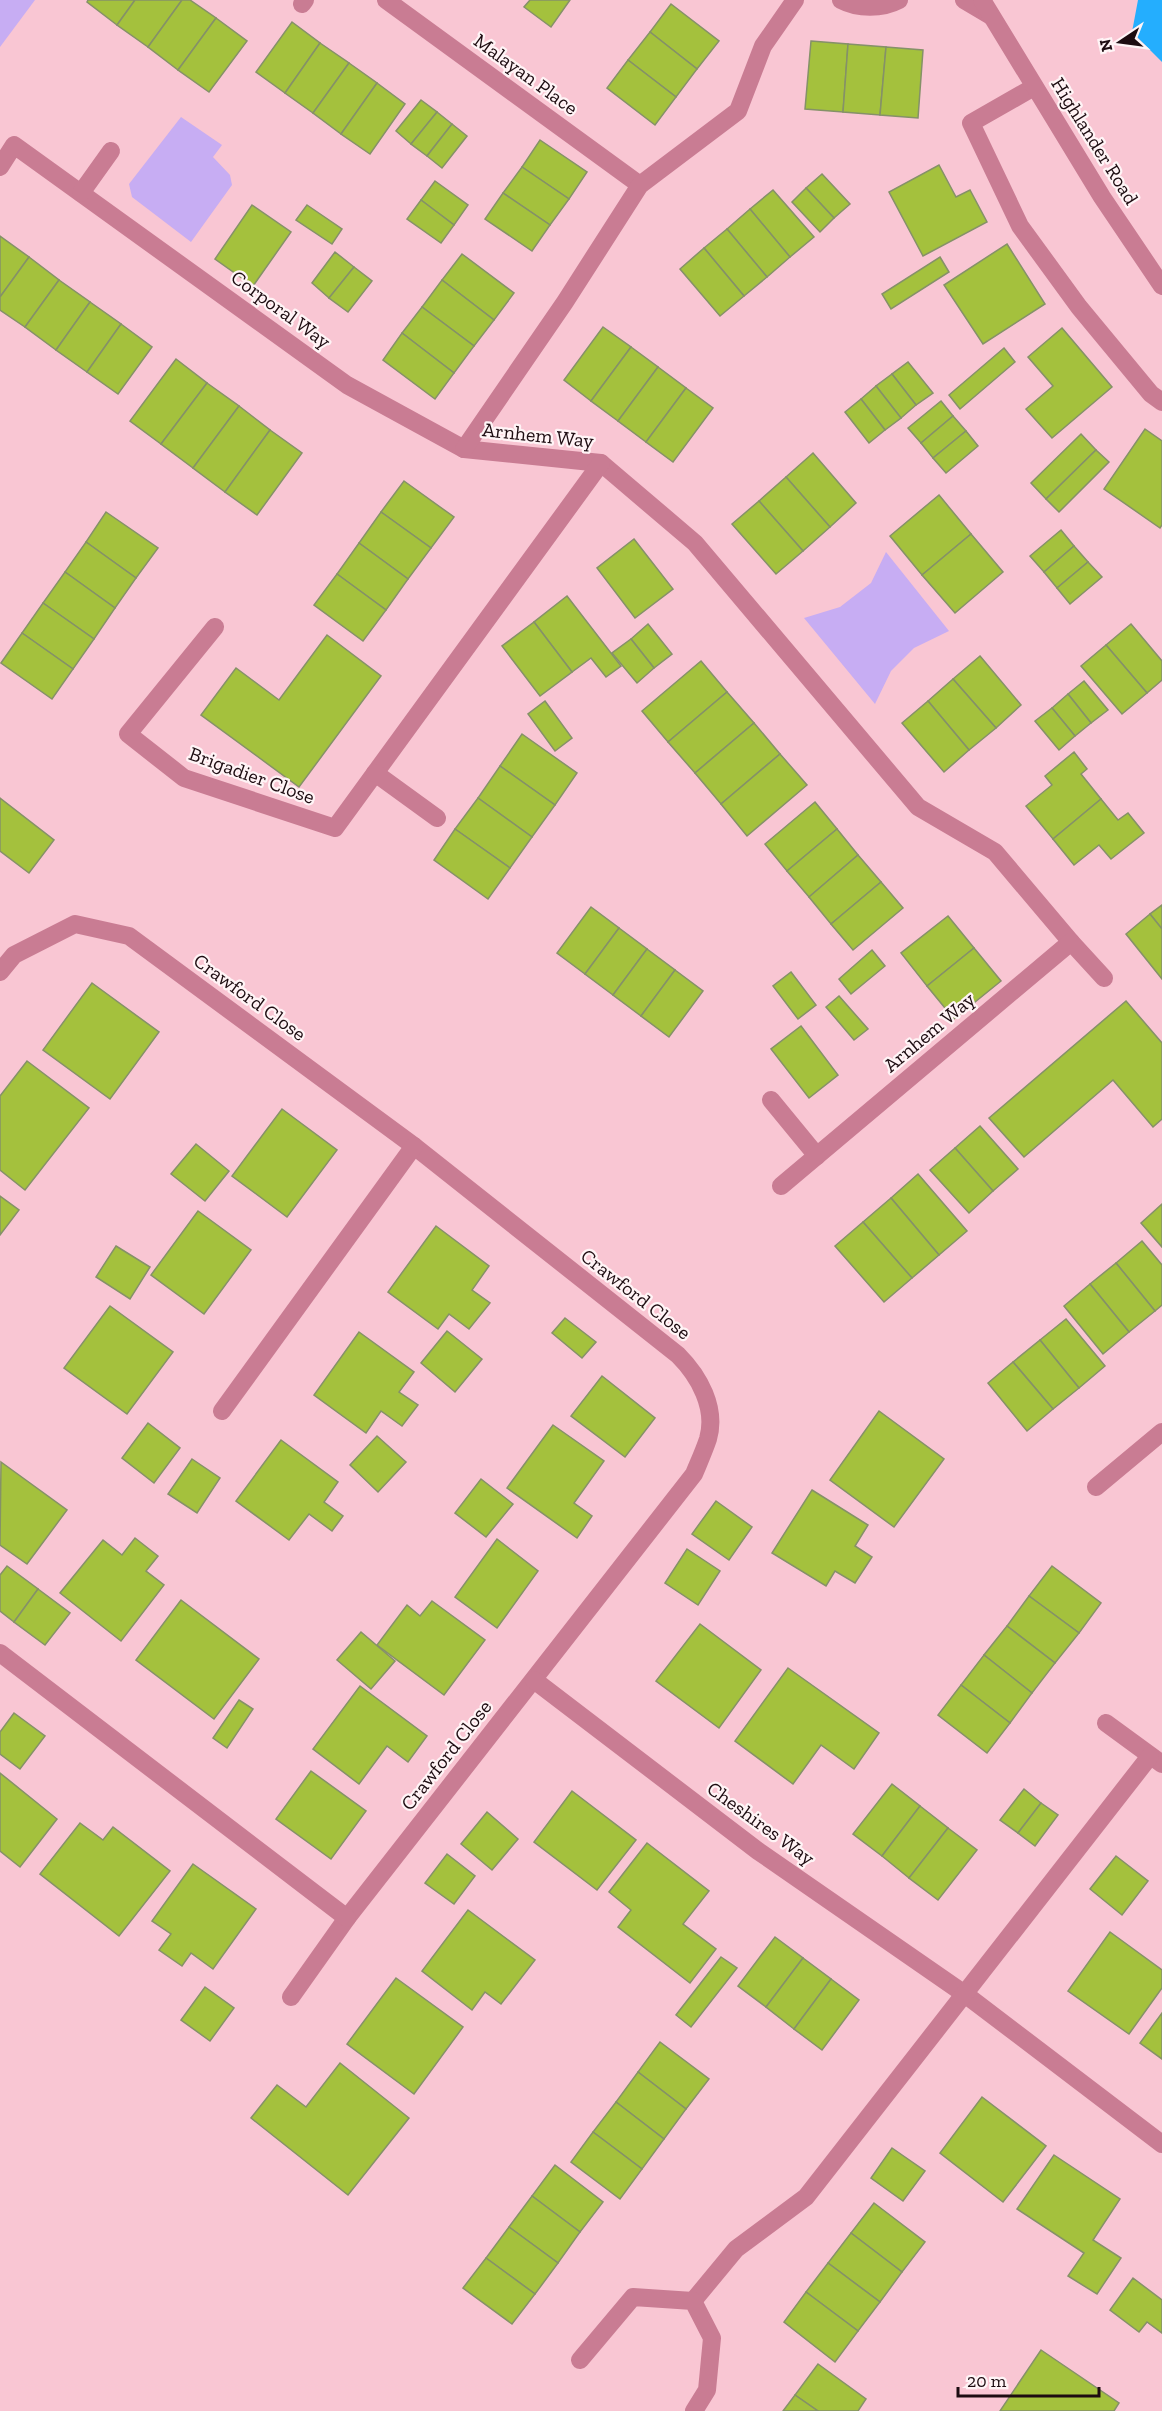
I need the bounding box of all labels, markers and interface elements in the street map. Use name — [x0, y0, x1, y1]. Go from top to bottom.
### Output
north arrow — [1090, 12, 1150, 72]
street label: Malayan Place — [469, 28, 583, 120]
text: N — [1095, 37, 1116, 53]
street label: Highlander Road — [1046, 73, 1144, 209]
street label: Corporal Way — [226, 265, 336, 354]
street label: Arnhem Way — [481, 417, 596, 453]
street label: Brigadier Close — [186, 741, 318, 809]
street label: Crawford Close — [189, 948, 311, 1046]
street label: Arnhem Way — [878, 986, 980, 1077]
street label: Crawford Close — [576, 1244, 696, 1344]
street label: Crawford Close — [396, 1695, 496, 1815]
street label: Cheshires Way — [703, 1776, 820, 1870]
scale bar — [958, 2360, 1099, 2398]
text: 20 m — [967, 2370, 1007, 2392]

